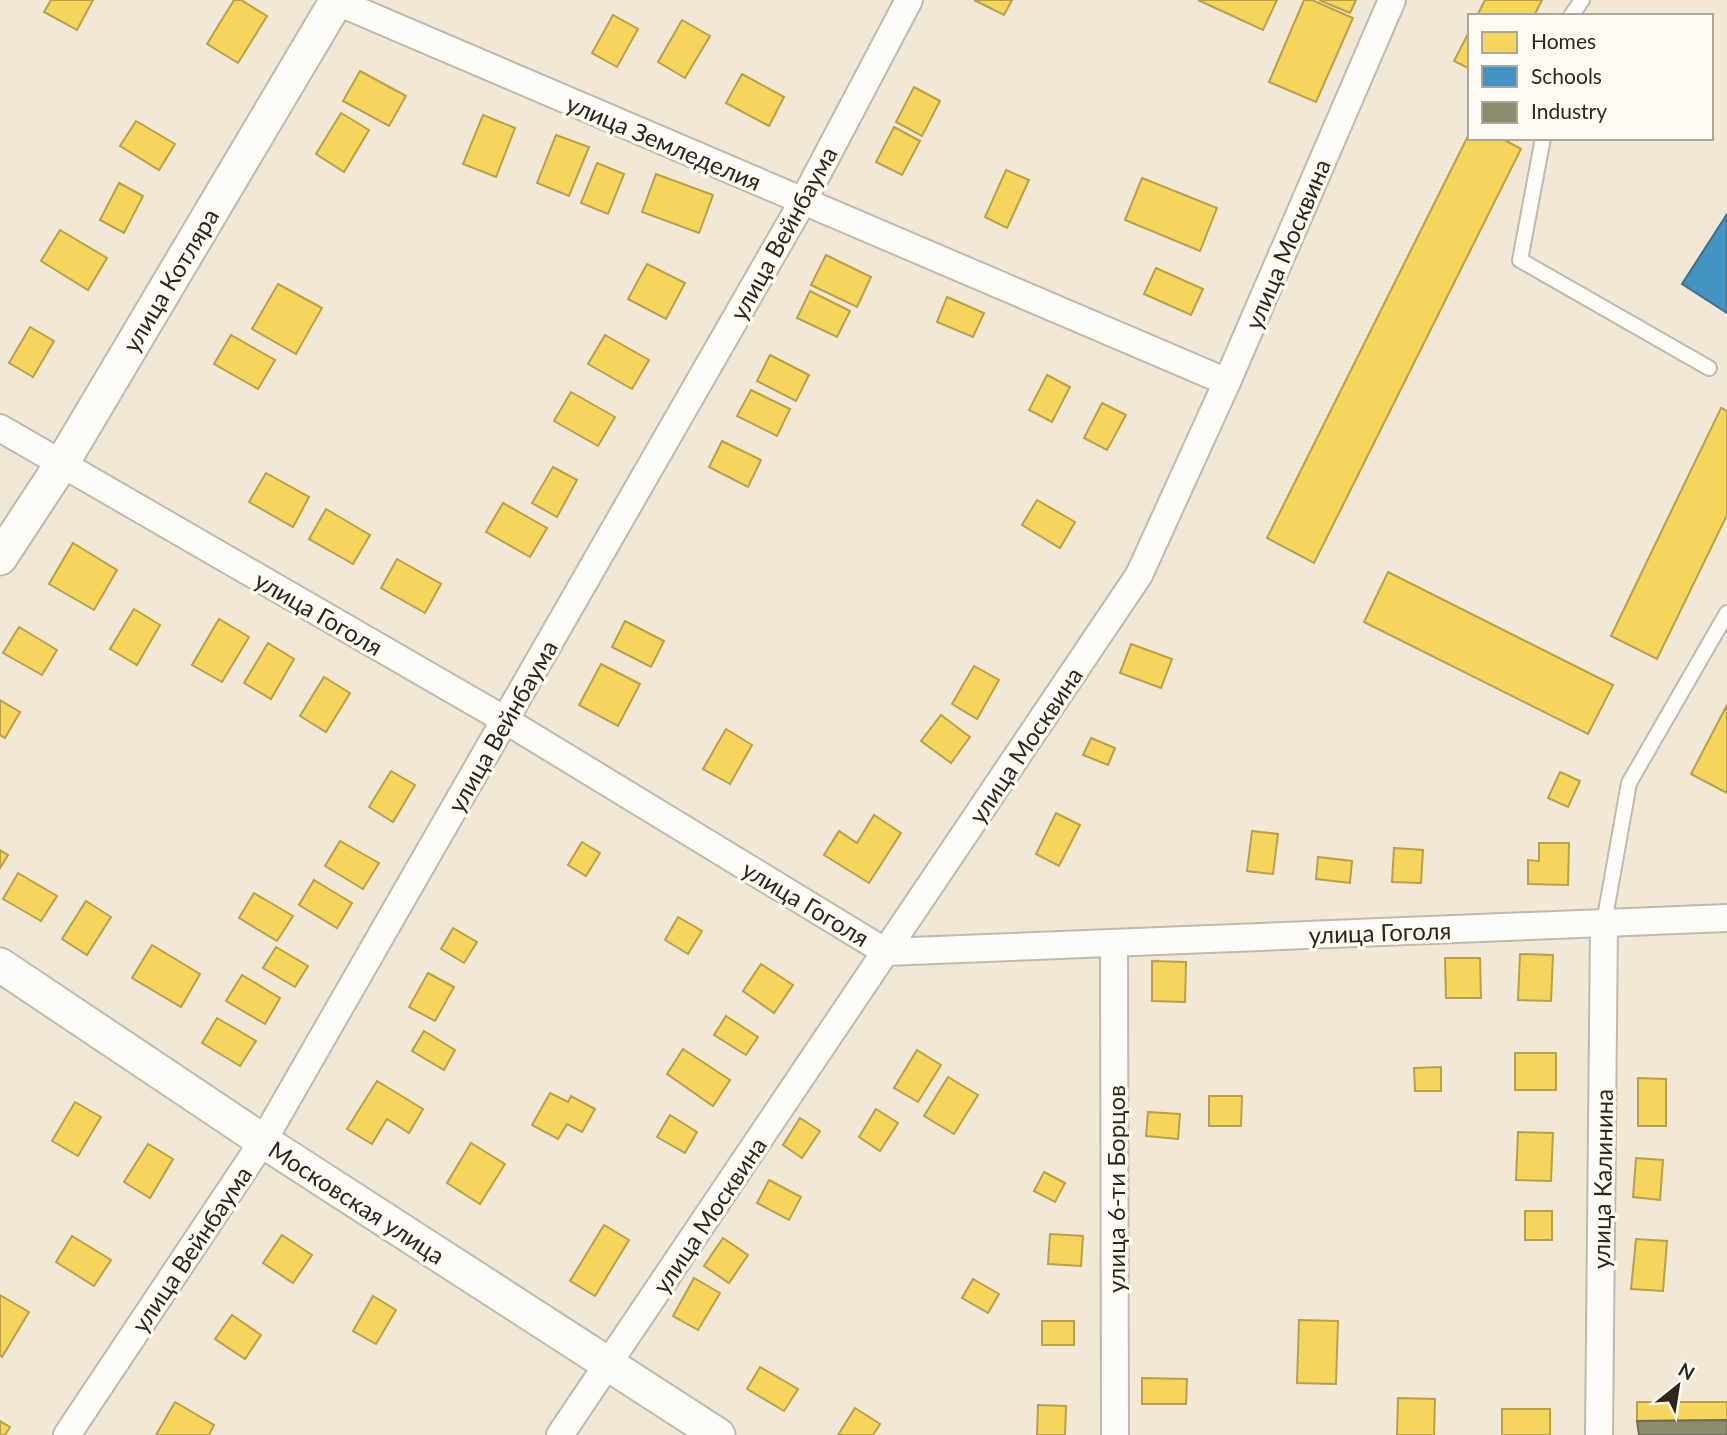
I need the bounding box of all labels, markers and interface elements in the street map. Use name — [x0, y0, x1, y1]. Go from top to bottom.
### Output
legend — [1468, 14, 1713, 140]
text: Homes — [1531, 28, 1596, 53]
text: Schools — [1531, 63, 1602, 88]
street label: улица Земледелия — [562, 88, 766, 196]
text: Industry — [1531, 98, 1607, 123]
street label: улица Вейнбаума — [723, 141, 843, 325]
street label: улица Москвина — [1238, 154, 1336, 334]
street label: улица Котляра — [116, 203, 224, 357]
street label: улица Гоголя — [250, 565, 388, 661]
street label: улица Вейнбаума — [441, 635, 563, 817]
street label: улица Москвина — [962, 661, 1088, 829]
street label: улица Гоголя — [737, 854, 875, 952]
street label: улица Гоголя — [1308, 915, 1452, 949]
street label: улица 6-ти Борцов — [1101, 1085, 1130, 1293]
street label: улица Калинина — [1586, 1089, 1618, 1269]
street label: улица Москвина — [646, 1131, 772, 1299]
street label: Московская улица — [264, 1134, 450, 1270]
street label: улица Вейнбаума — [125, 1160, 257, 1338]
north arrow — [1643, 1351, 1713, 1421]
text: N — [1675, 1357, 1699, 1384]

